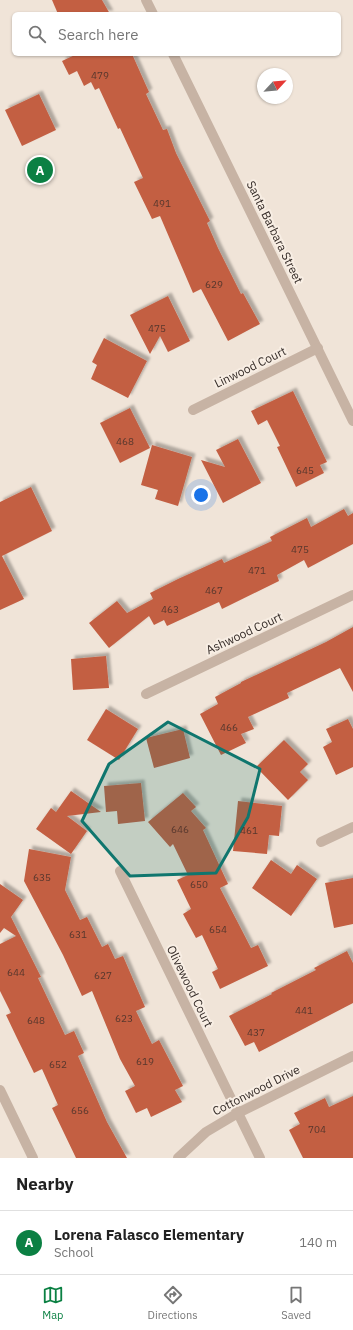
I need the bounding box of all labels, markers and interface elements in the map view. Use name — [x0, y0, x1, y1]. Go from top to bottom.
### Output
search box — [12, 12, 341, 56]
icon: search — [26, 23, 48, 45]
text: Search here — [58, 25, 138, 44]
north arrow — [257, 68, 293, 104]
house number: 479 — [91, 69, 109, 82]
pin: A — [27, 155, 53, 185]
street label: Santa Barbara Street — [244, 178, 306, 286]
house number: 491 — [153, 197, 171, 210]
house number: 629 — [205, 278, 223, 291]
house number: 475 — [148, 322, 166, 335]
street label: Linwood Court — [212, 343, 288, 391]
house number: 468 — [116, 435, 134, 448]
house number: 645 — [296, 464, 314, 477]
your location — [191, 485, 211, 505]
house number: 475 — [291, 543, 309, 556]
house number: 471 — [248, 564, 266, 577]
house number: 467 — [205, 584, 223, 597]
house number: 463 — [161, 603, 179, 616]
street label: Ashwood Court — [204, 609, 284, 657]
house number: 466 — [220, 721, 238, 734]
house number: 646 — [171, 823, 189, 836]
house number: 461 — [240, 824, 258, 837]
house number: 635 — [33, 871, 51, 884]
house number: 650 — [190, 878, 208, 891]
house number: 654 — [209, 923, 227, 936]
house number: 631 — [69, 928, 87, 941]
street label: Olivewood Court — [164, 943, 216, 1029]
house number: 644 — [7, 966, 25, 979]
house number: 627 — [94, 969, 112, 982]
house number: 441 — [295, 1004, 313, 1017]
house number: 623 — [115, 1012, 133, 1025]
house number: 648 — [27, 1014, 45, 1027]
house number: 437 — [247, 1026, 265, 1039]
house number: 619 — [136, 1055, 154, 1068]
house number: 652 — [49, 1058, 67, 1071]
street label: Cottonwood Drive — [210, 1061, 303, 1119]
house number: 656 — [71, 1104, 89, 1117]
house number: 704 — [308, 1123, 326, 1136]
text: Nearby — [16, 1173, 74, 1195]
text: Lorena Falasco Elementary — [54, 1225, 244, 1244]
text: A — [25, 1234, 33, 1251]
text: 140 m — [299, 1234, 337, 1251]
text: School — [54, 1244, 94, 1261]
tab: Map — [42, 1284, 64, 1322]
tab: Directions — [148, 1284, 198, 1322]
tab: Saved — [281, 1284, 311, 1322]

